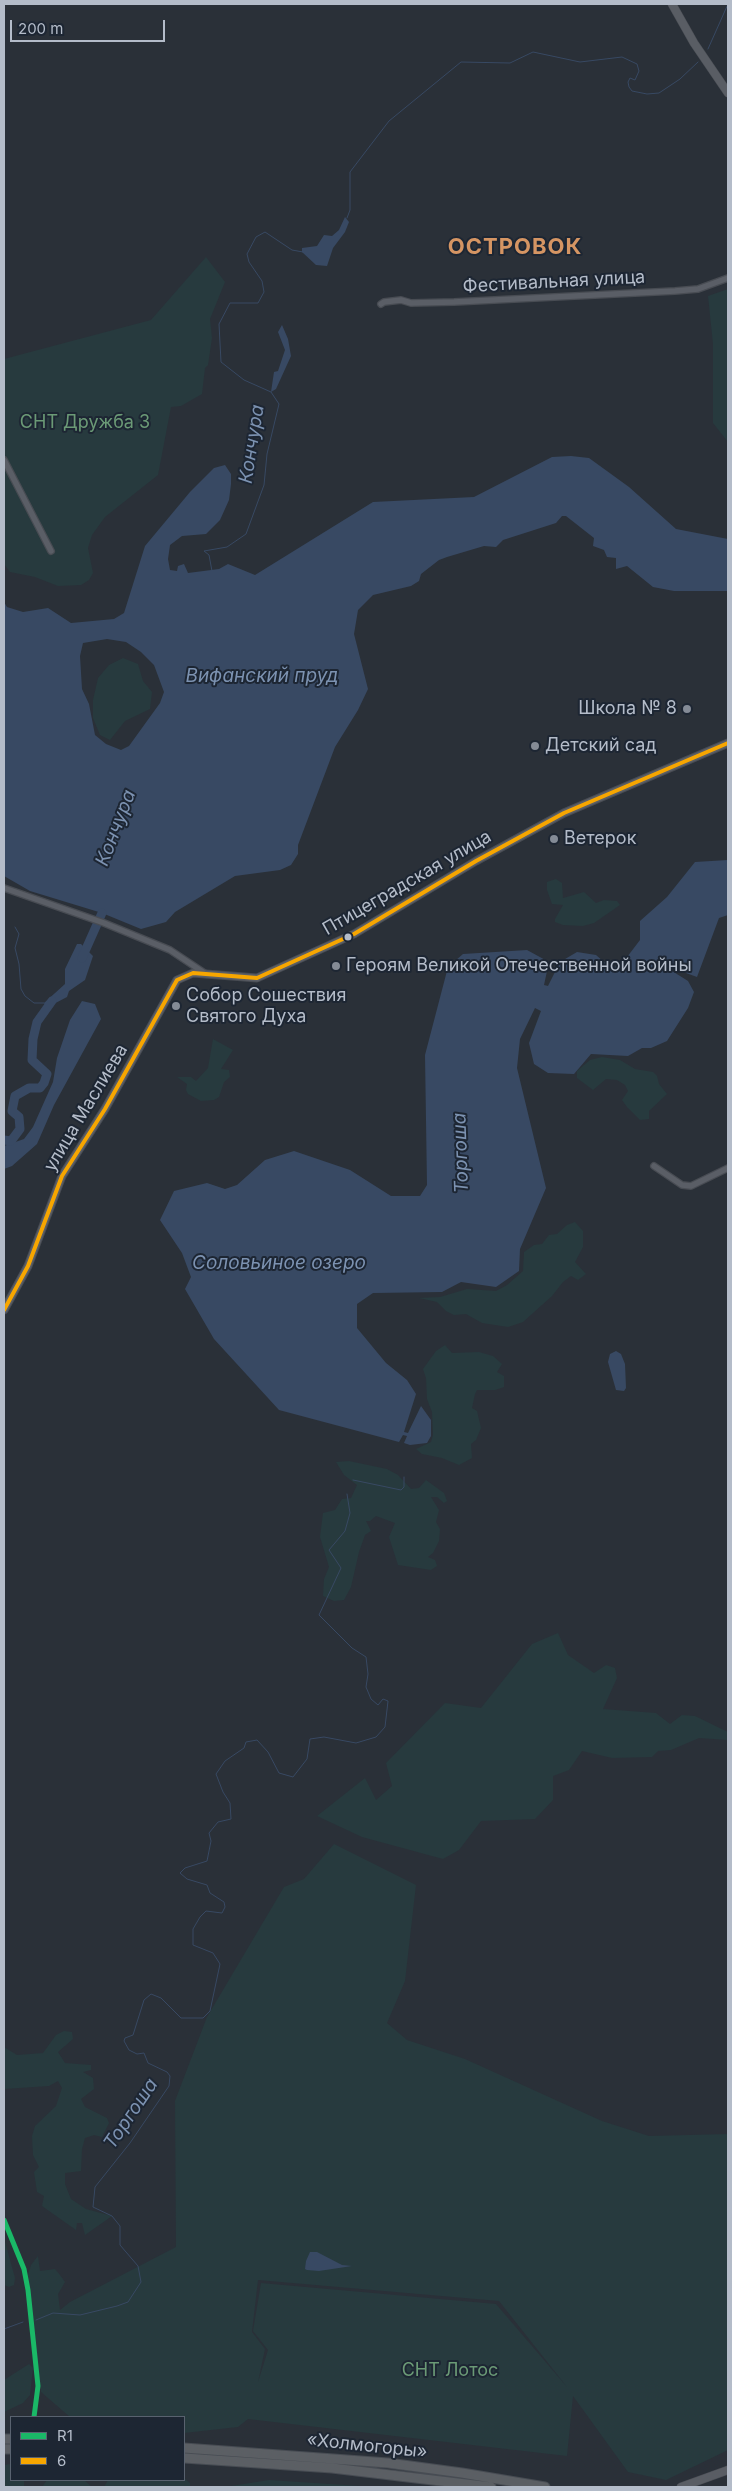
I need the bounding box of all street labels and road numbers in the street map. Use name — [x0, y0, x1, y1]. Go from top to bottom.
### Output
street label: Фестивальная улица — [462, 266, 646, 298]
street label: Птицеградская улица — [319, 826, 495, 940]
street label: улица Маслиева — [39, 1040, 133, 1176]
street label: «Холмогоры» — [306, 2429, 428, 2463]

